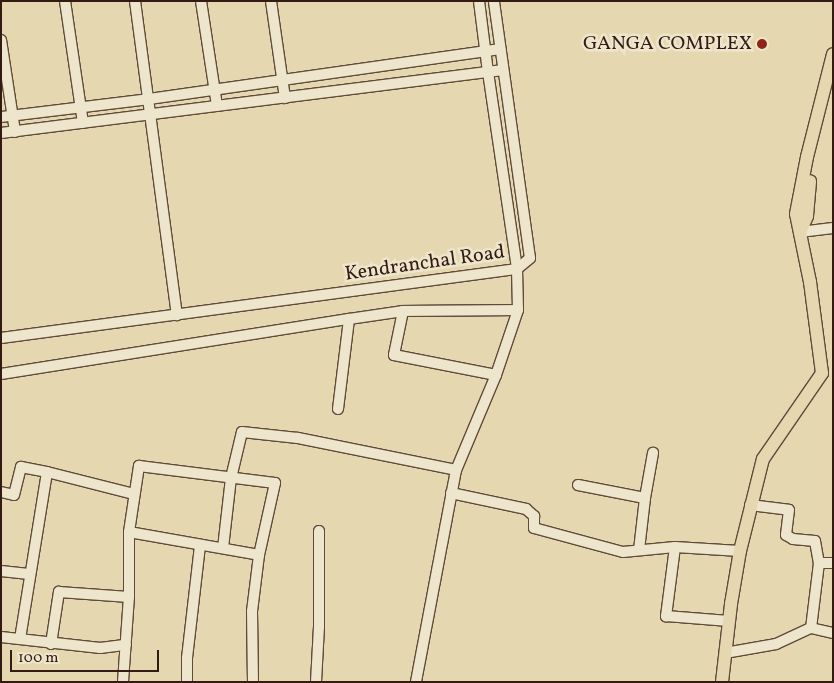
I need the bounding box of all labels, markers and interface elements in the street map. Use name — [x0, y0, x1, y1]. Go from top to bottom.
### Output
place label: GANGA COMPLEX — [583, 32, 752, 56]
marker: GANGA COMPLEX — [756, 38, 768, 50]
street label: Kendranchal Road — [344, 241, 506, 287]
scale bar — [12, 640, 161, 672]
text: 100 m — [18, 648, 58, 669]

